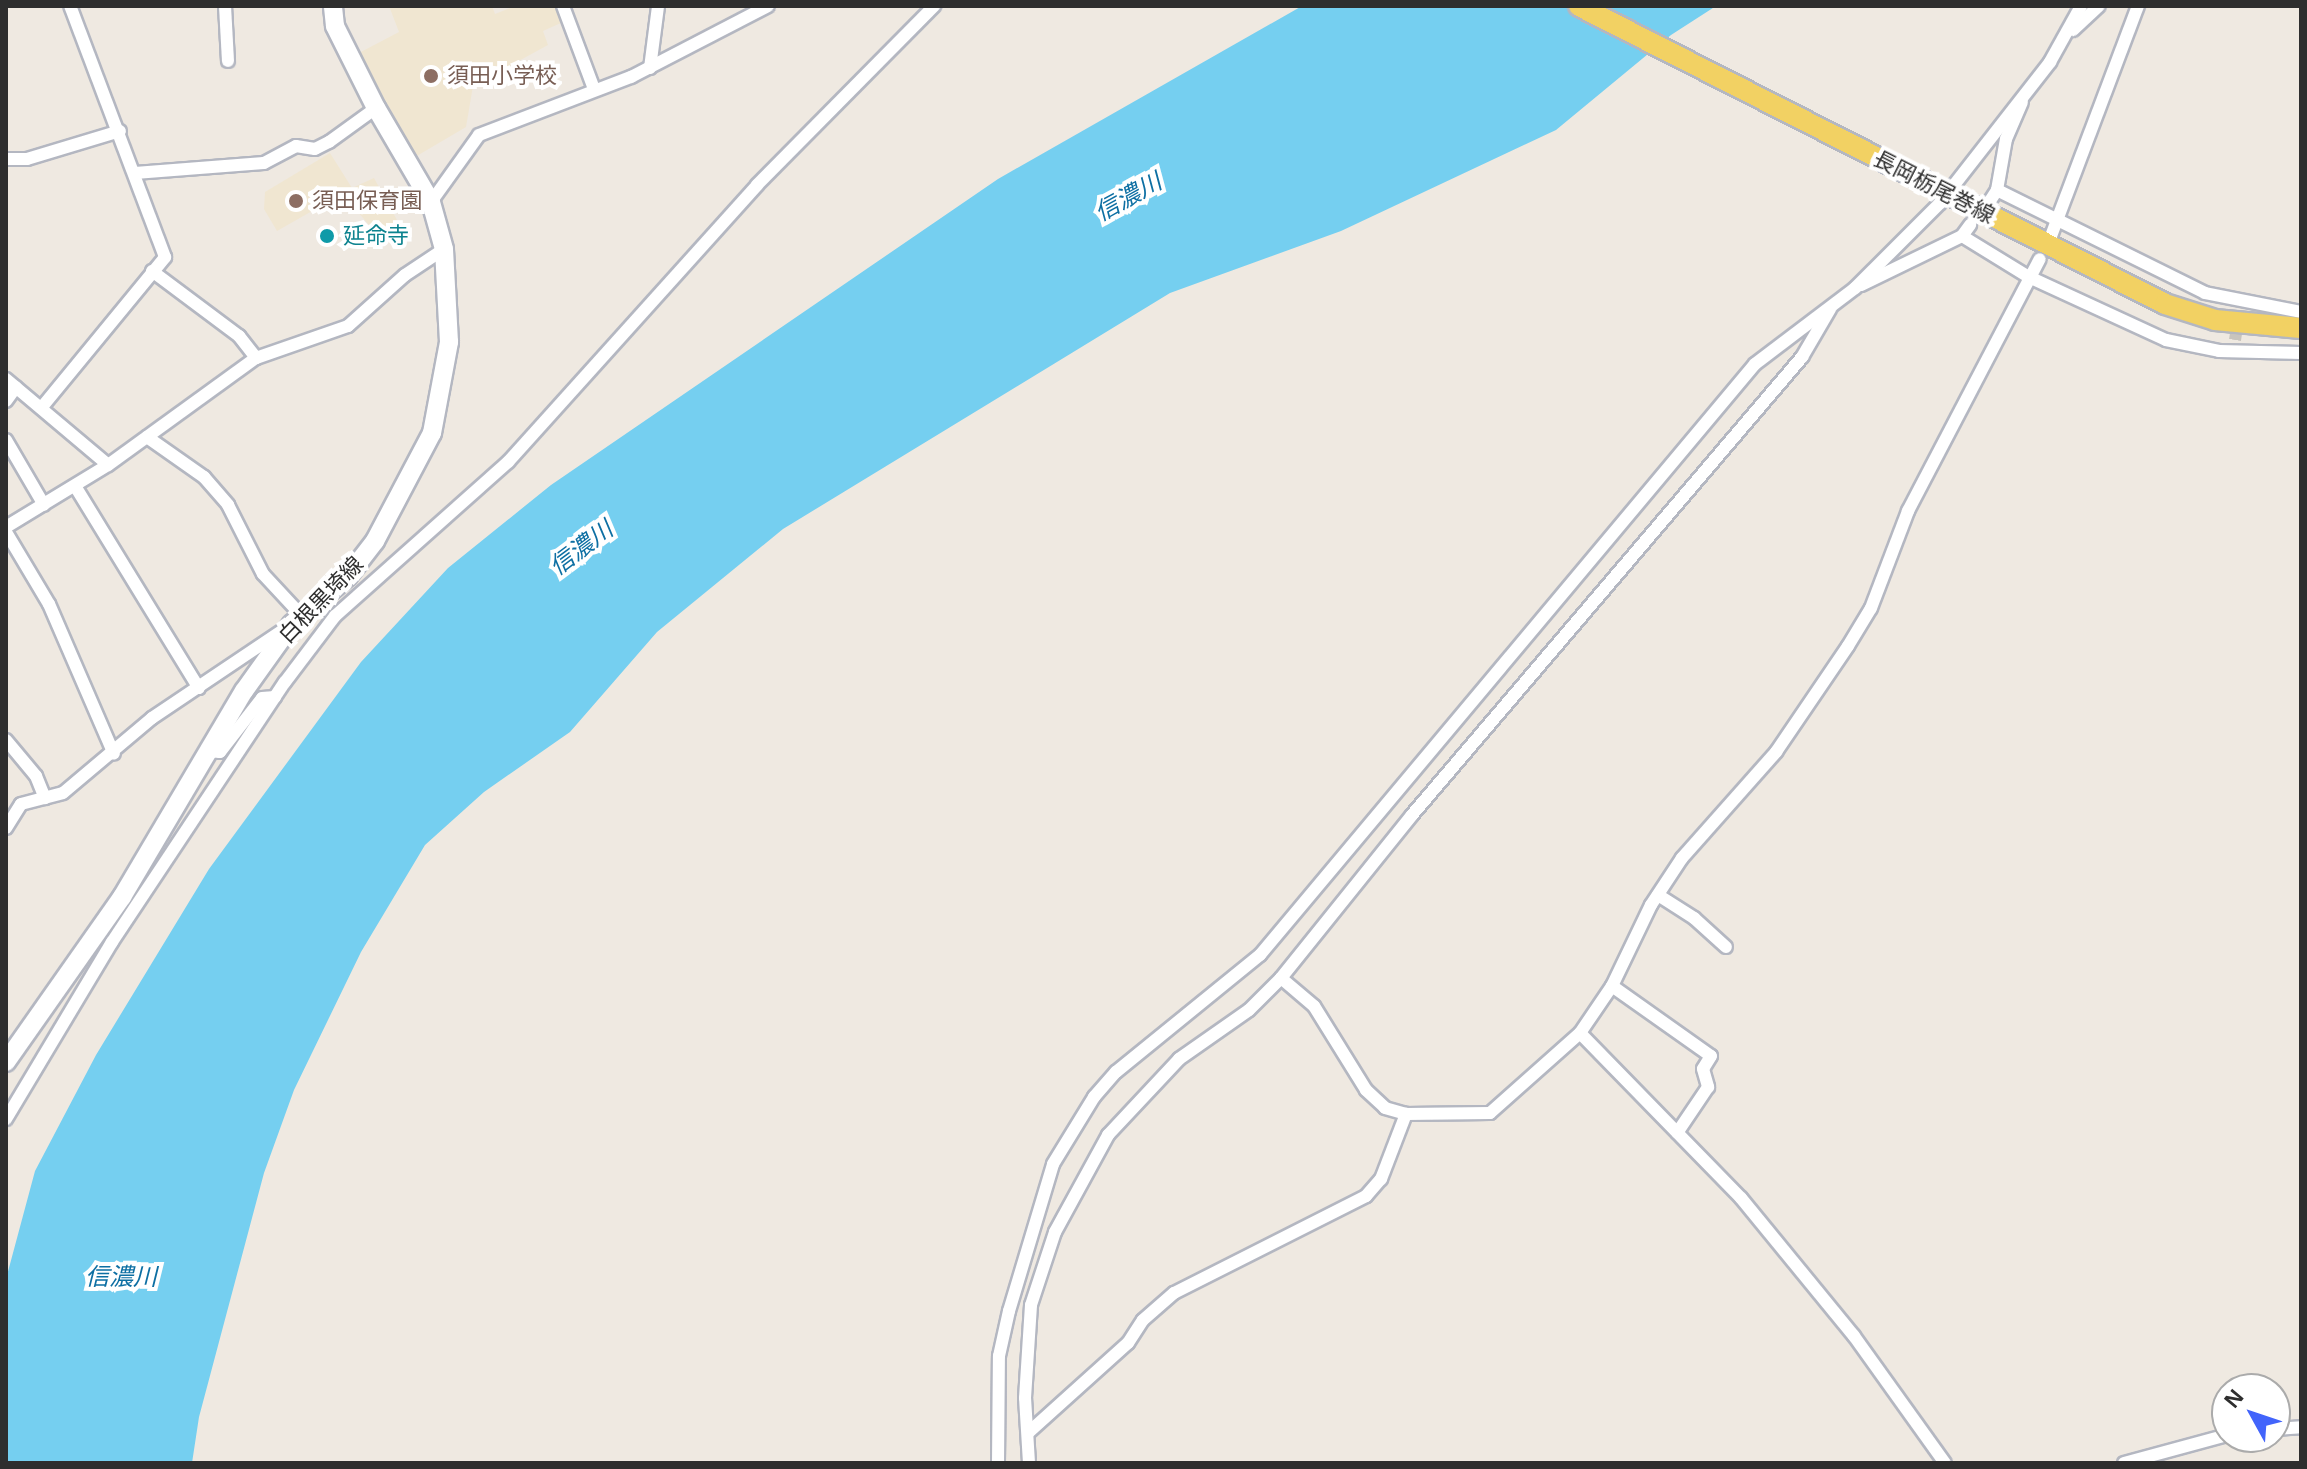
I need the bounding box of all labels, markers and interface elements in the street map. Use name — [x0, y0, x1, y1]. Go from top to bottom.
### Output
place label: 須田小学校 — [447, 63, 557, 89]
marker: 須田小学校 — [422, 67, 440, 85]
street label: 長岡栃尾巻線 — [1869, 145, 1999, 229]
water label: 信濃川 — [1090, 167, 1166, 227]
place label: 須田保育園 — [312, 188, 422, 214]
marker: 須田保育園 — [287, 192, 305, 210]
place label: 延命寺 — [343, 223, 409, 249]
marker: 延命寺 — [318, 227, 336, 245]
water label: 信濃川 — [544, 515, 618, 581]
street label: 白根黒埼線 — [273, 551, 369, 649]
water label: 信濃川 — [85, 1263, 157, 1291]
north arrow — [2211, 1373, 2291, 1453]
text: N — [2219, 1384, 2248, 1413]

